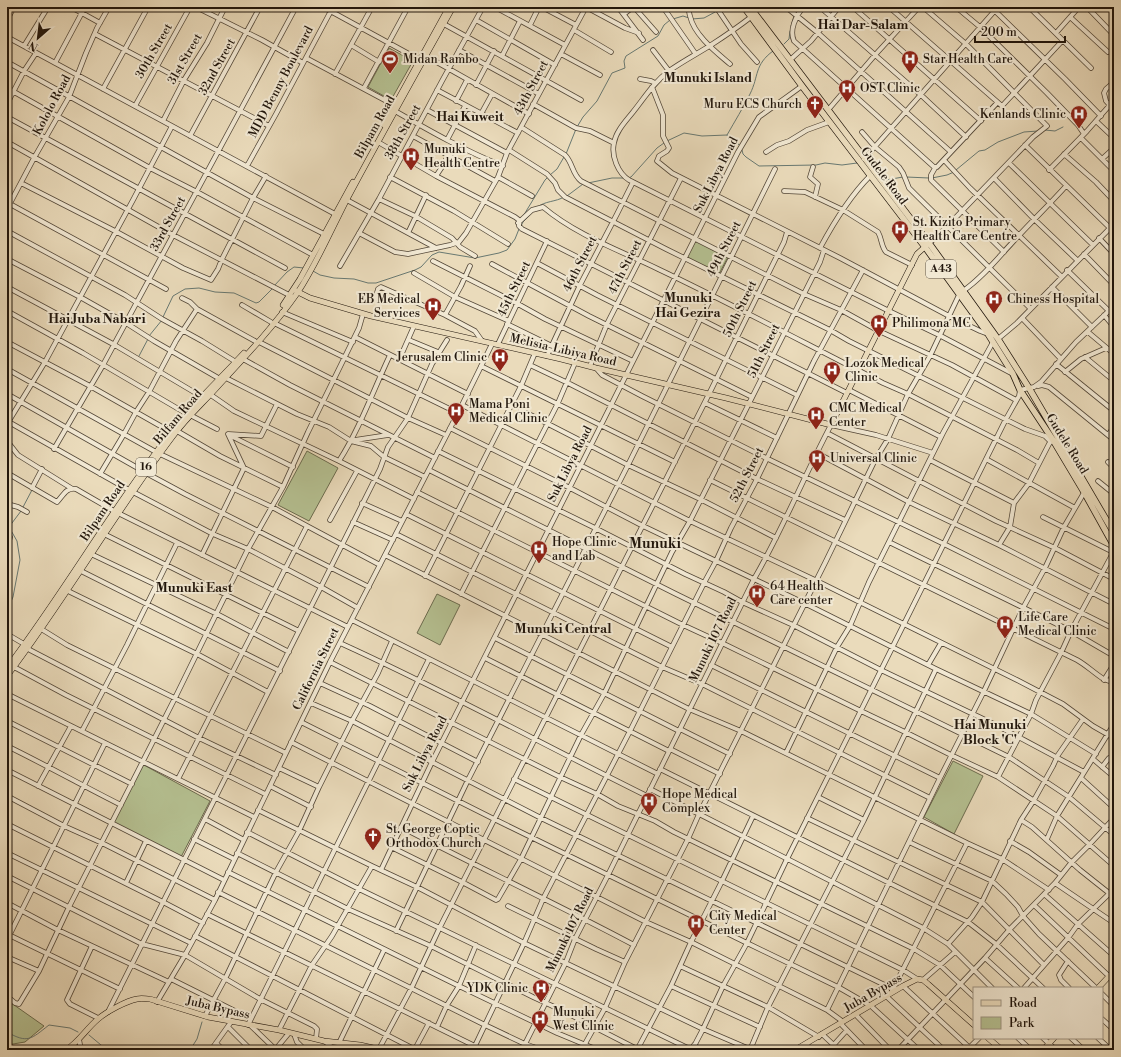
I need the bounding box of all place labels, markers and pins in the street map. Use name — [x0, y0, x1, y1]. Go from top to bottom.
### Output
sports icon: Midan Rambo — [380, 49, 400, 74]
hospital icon: Star Health Care — [900, 49, 920, 74]
place label: Midan Rambo — [403, 52, 479, 67]
place label: Star Health Care — [923, 52, 1013, 67]
hospital icon: OST Clinic — [837, 78, 857, 103]
place label: OST Clinic — [860, 81, 920, 96]
church icon: Muru ECS Church — [805, 94, 825, 119]
place label: Muru ECS Church — [704, 97, 802, 112]
hospital icon: Kenlands Clinic — [1069, 104, 1089, 129]
place label: Kenlands Clinic — [980, 107, 1066, 122]
place label: Munuki Health Centre — [424, 142, 500, 171]
hospital icon: Munuki Health Centre — [401, 146, 421, 171]
place label: St. Kizito Primary Health Care Centre — [913, 215, 1017, 244]
hospital icon: St. Kizito Primary Health Care Centre — [890, 219, 910, 244]
hospital icon: Chiness Hospital — [984, 289, 1004, 314]
place label: EB Medical Services — [358, 292, 420, 321]
place label: Chiness Hospital — [1007, 292, 1099, 307]
hospital icon: EB Medical Services — [423, 296, 443, 321]
hospital icon: Philimona MC — [869, 313, 889, 338]
place label: Philimona MC — [892, 316, 971, 331]
hospital icon: Jerusalem Clinic — [490, 347, 510, 372]
place label: Jerusalem Clinic — [396, 350, 487, 365]
place label: Lozok Medical Clinic — [845, 356, 925, 385]
hospital icon: Lozok Medical Clinic — [822, 360, 842, 385]
place label: Mama Poni Medical Clinic — [469, 397, 548, 426]
hospital icon: Mama Poni Medical Clinic — [446, 401, 466, 426]
place label: CMC Medical Center — [829, 401, 902, 430]
hospital icon: CMC Medical Center — [806, 405, 826, 430]
hospital icon: Universal Clinic — [807, 448, 827, 473]
place label: Universal Clinic — [830, 451, 917, 466]
place label: Hope Clinic and Lab — [552, 535, 617, 564]
hospital icon: Hope Clinic and Lab — [529, 539, 549, 564]
place label: 64 Health Care center — [770, 579, 833, 608]
hospital icon: 64 Health Care center — [747, 583, 767, 608]
place label: Life Care Medical Clinic — [1018, 610, 1097, 639]
hospital icon: Life Care Medical Clinic — [995, 614, 1015, 639]
place label: Hope Medical Complex — [662, 787, 737, 816]
hospital icon: Hope Medical Complex — [639, 791, 659, 816]
place label: St. George Coptic Orthodox Church — [386, 822, 481, 851]
church icon: St. George Coptic Orthodox Church — [363, 826, 383, 851]
place label: City Medical Center — [709, 909, 777, 938]
hospital icon: City Medical Center — [686, 913, 706, 938]
hospital icon: YDK Clinic — [531, 978, 551, 1003]
place label: YDK Clinic — [466, 981, 528, 996]
place label: Munuki West Clinic — [552, 1005, 614, 1034]
hospital icon: Munuki West Clinic — [530, 1009, 550, 1034]

